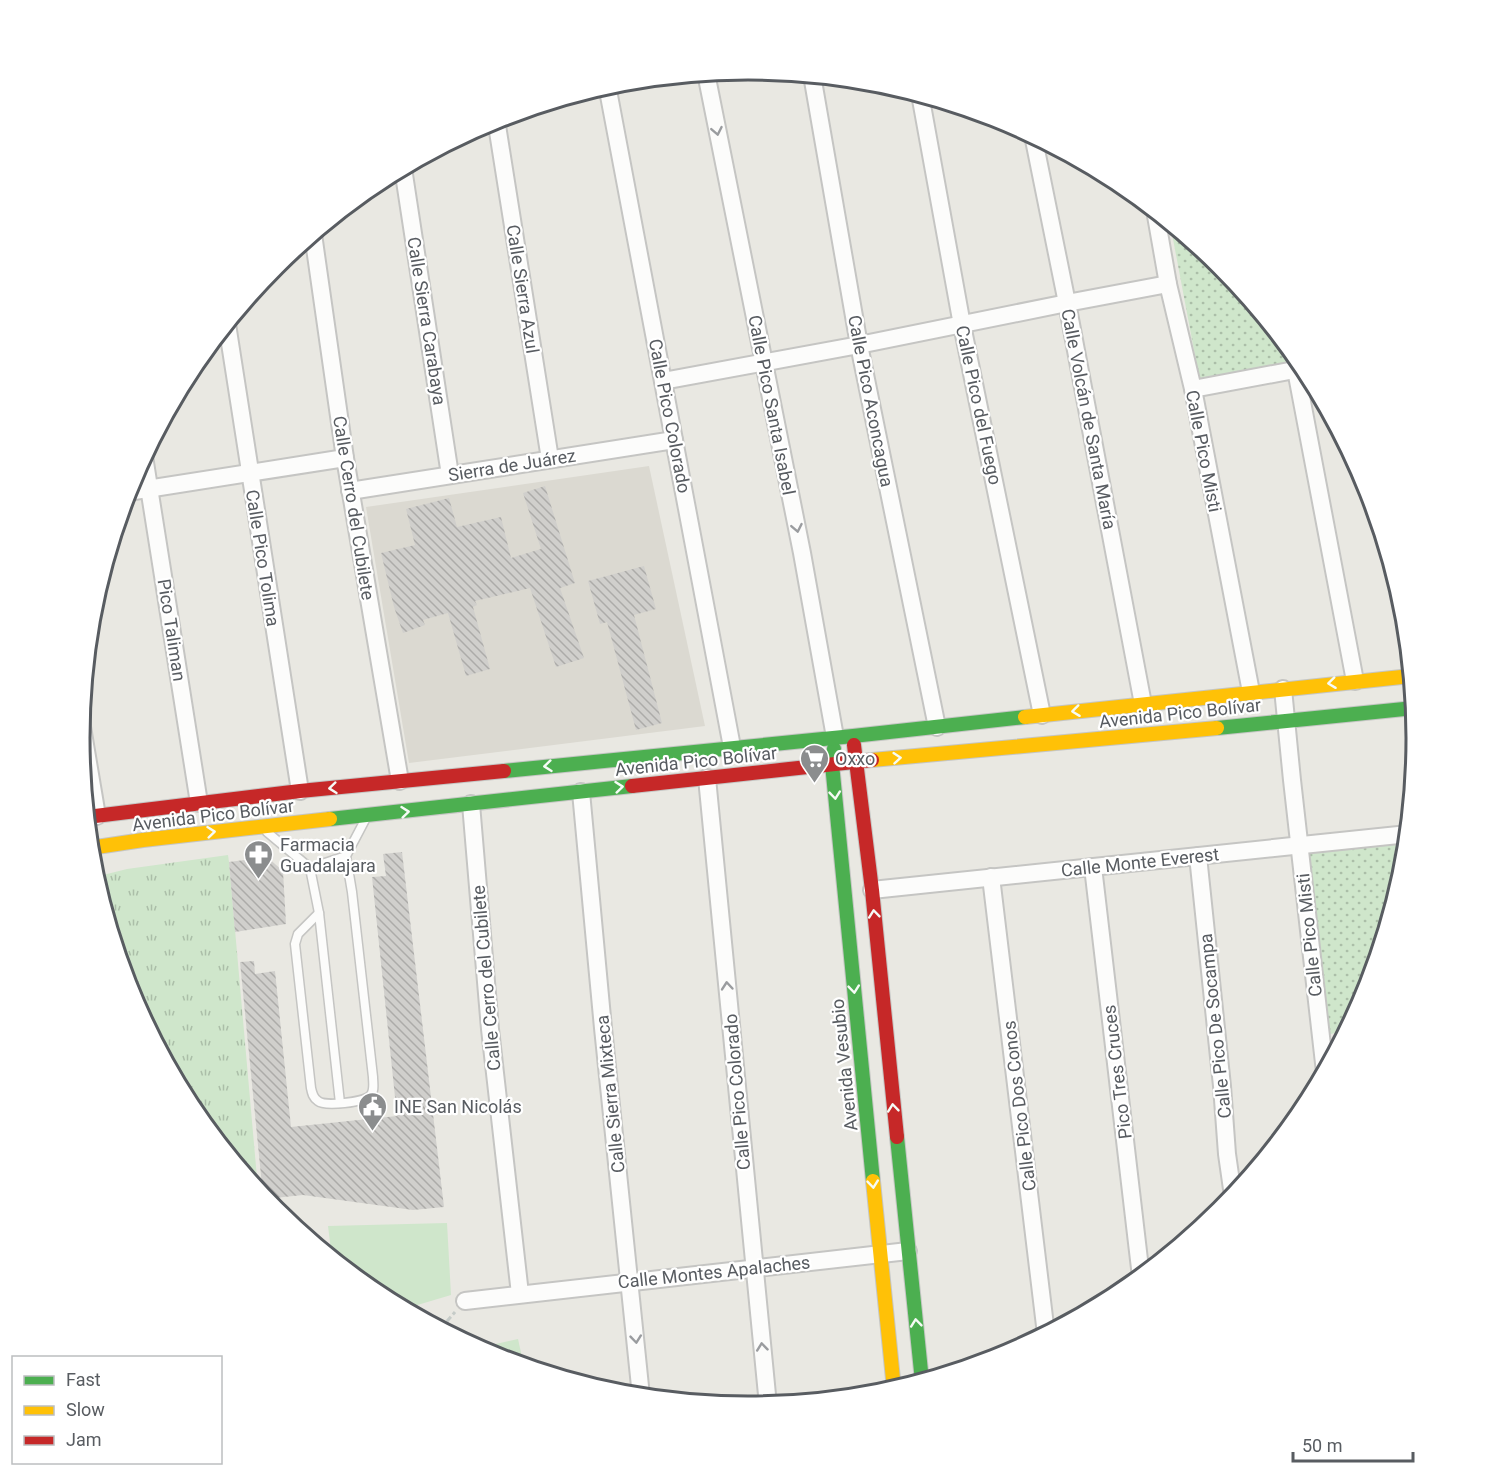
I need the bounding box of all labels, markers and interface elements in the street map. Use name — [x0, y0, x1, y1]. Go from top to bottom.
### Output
one-way arrow — [710, 125, 723, 135]
street label: Calle Sierra Azul — [502, 223, 544, 355]
street label: Calle Sierra Carabaya — [403, 235, 451, 407]
street label: Calle Volcán de Santa María — [1057, 307, 1121, 531]
street label: Calle Pico Santa Isabel — [744, 313, 800, 497]
street label: Calle Pico Aconcagua — [844, 313, 898, 489]
street label: Calle Pico del Fuego — [952, 323, 1006, 487]
street label: Calle Pico Colorado — [645, 337, 695, 495]
street label: Calle Pico Misti — [1182, 388, 1226, 514]
street label: Calle Cerro del Cubilete — [329, 414, 379, 602]
street label: Sierra de Juárez — [447, 445, 577, 485]
street label: Calle Pico Tolima — [242, 488, 284, 628]
one-way arrow — [790, 522, 803, 532]
street label: Pico Taliman — [154, 577, 190, 683]
one-way arrow — [1328, 677, 1337, 689]
street label: Avenida Pico Bolívar — [1098, 694, 1262, 732]
one-way arrow — [1071, 705, 1080, 717]
street label: Avenida Pico Bolívar — [614, 742, 778, 780]
supermarket icon: Oxxo — [798, 742, 830, 784]
place label: Oxxo — [835, 748, 875, 769]
one-way arrow — [892, 752, 901, 765]
one-way arrow — [543, 759, 552, 772]
one-way arrow — [328, 781, 337, 794]
one-way arrow — [615, 782, 624, 794]
one-way arrow — [828, 791, 841, 800]
street label: Avenida Pico Bolívar — [131, 795, 295, 835]
one-way arrow — [400, 806, 409, 818]
one-way arrow — [206, 826, 215, 839]
place label: Farmacia Guadalajara — [280, 834, 376, 876]
pharmacy icon: Farmacia Guadalajara — [243, 838, 275, 880]
street label: Calle Monte Everest — [1060, 843, 1220, 881]
street label: Calle Pico Misti — [1292, 872, 1326, 998]
street label: Calle Cerro del Cubilete — [467, 884, 505, 1072]
one-way arrow — [868, 910, 881, 919]
street label: Calle Pico De Socampa — [1195, 932, 1235, 1120]
one-way arrow — [721, 981, 734, 990]
one-way arrow — [847, 985, 860, 994]
street label: Avenida Vesubio — [827, 998, 861, 1132]
street label: Pico Tres Cruces — [1098, 1004, 1136, 1140]
street label: Calle Pico Colorado — [720, 1013, 754, 1171]
street label: Calle Sierra Mixteca — [591, 1014, 629, 1174]
street label: Calle Pico Dos Conos — [998, 1020, 1040, 1192]
public building icon: INE San Nicolás — [357, 1090, 389, 1132]
place label: INE San Nicolás — [394, 1096, 522, 1117]
one-way arrow — [887, 1104, 900, 1113]
one-way arrow — [866, 1179, 879, 1188]
street label: Calle Montes Apalaches — [617, 1251, 811, 1293]
one-way arrow — [910, 1318, 922, 1328]
one-way arrow — [629, 1335, 641, 1344]
one-way arrow — [756, 1342, 769, 1351]
legend — [12, 1356, 222, 1464]
text: Fast — [66, 1369, 101, 1390]
text: Slow — [66, 1399, 105, 1420]
scale bar — [1293, 1425, 1413, 1463]
text: Jam — [66, 1429, 102, 1450]
text: 50 m — [1302, 1435, 1342, 1456]

